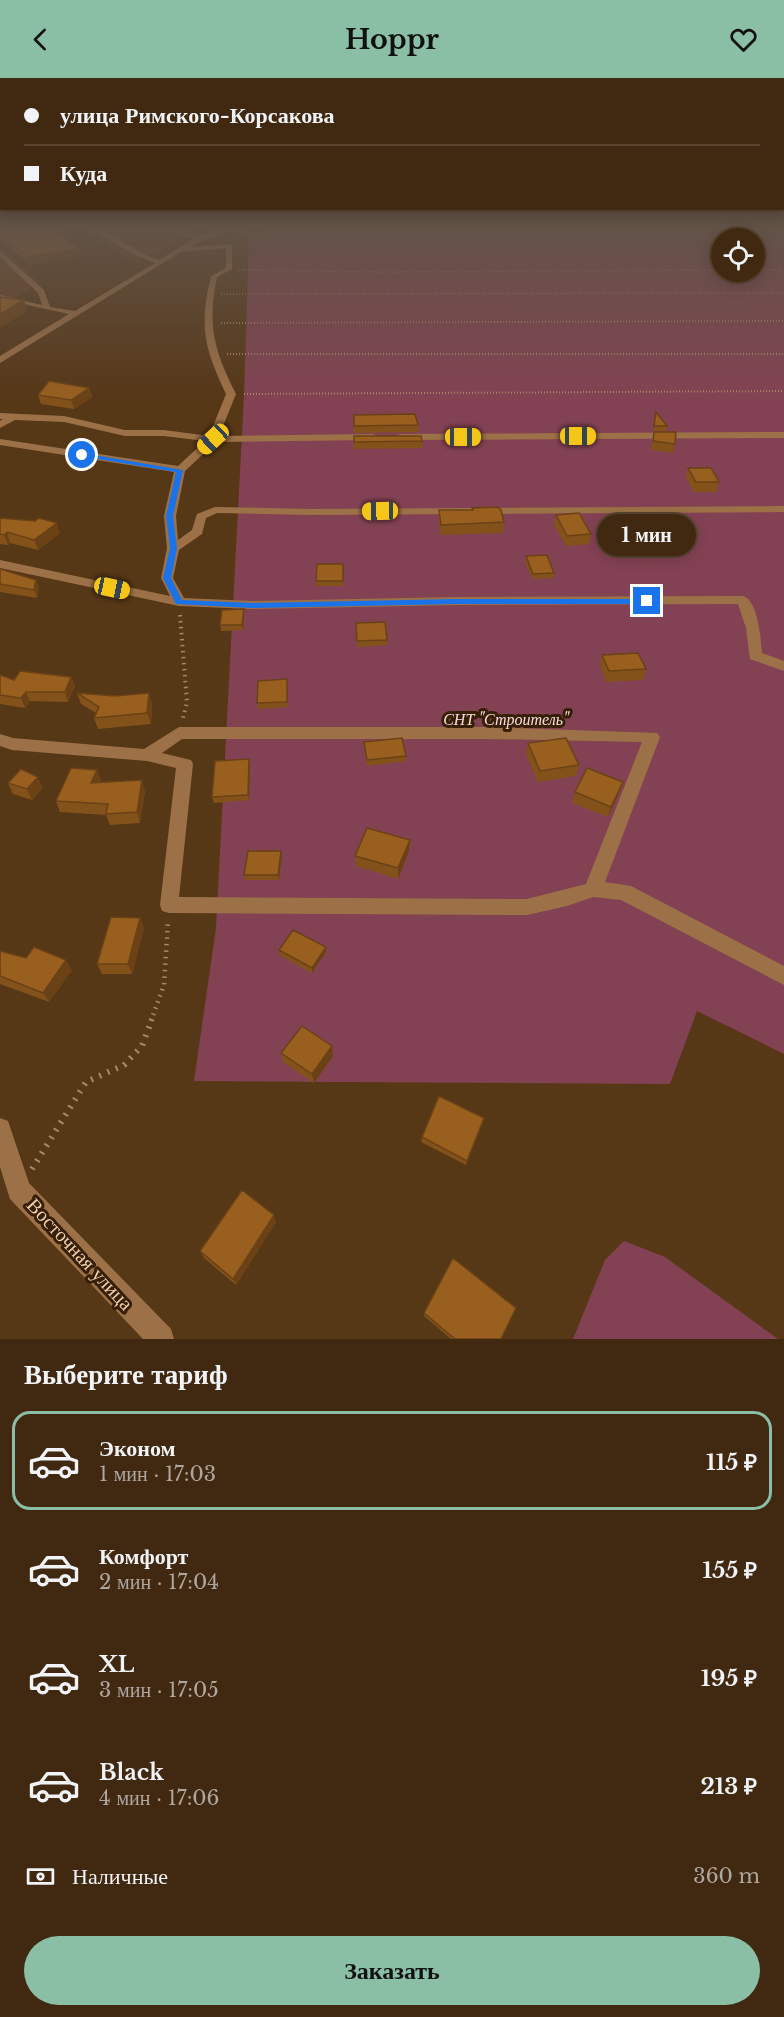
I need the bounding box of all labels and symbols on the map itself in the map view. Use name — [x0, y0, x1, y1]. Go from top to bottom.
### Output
car — [194, 420, 232, 458]
car — [560, 427, 596, 445]
car — [445, 428, 481, 446]
route start — [68, 441, 95, 468]
car — [362, 502, 398, 520]
callout: 1 мин — [598, 514, 696, 556]
car — [93, 575, 131, 601]
route end — [633, 587, 660, 614]
park label: СНТ "Строитель" — [443, 709, 570, 729]
street label: Восточная улица — [22, 1193, 138, 1315]

